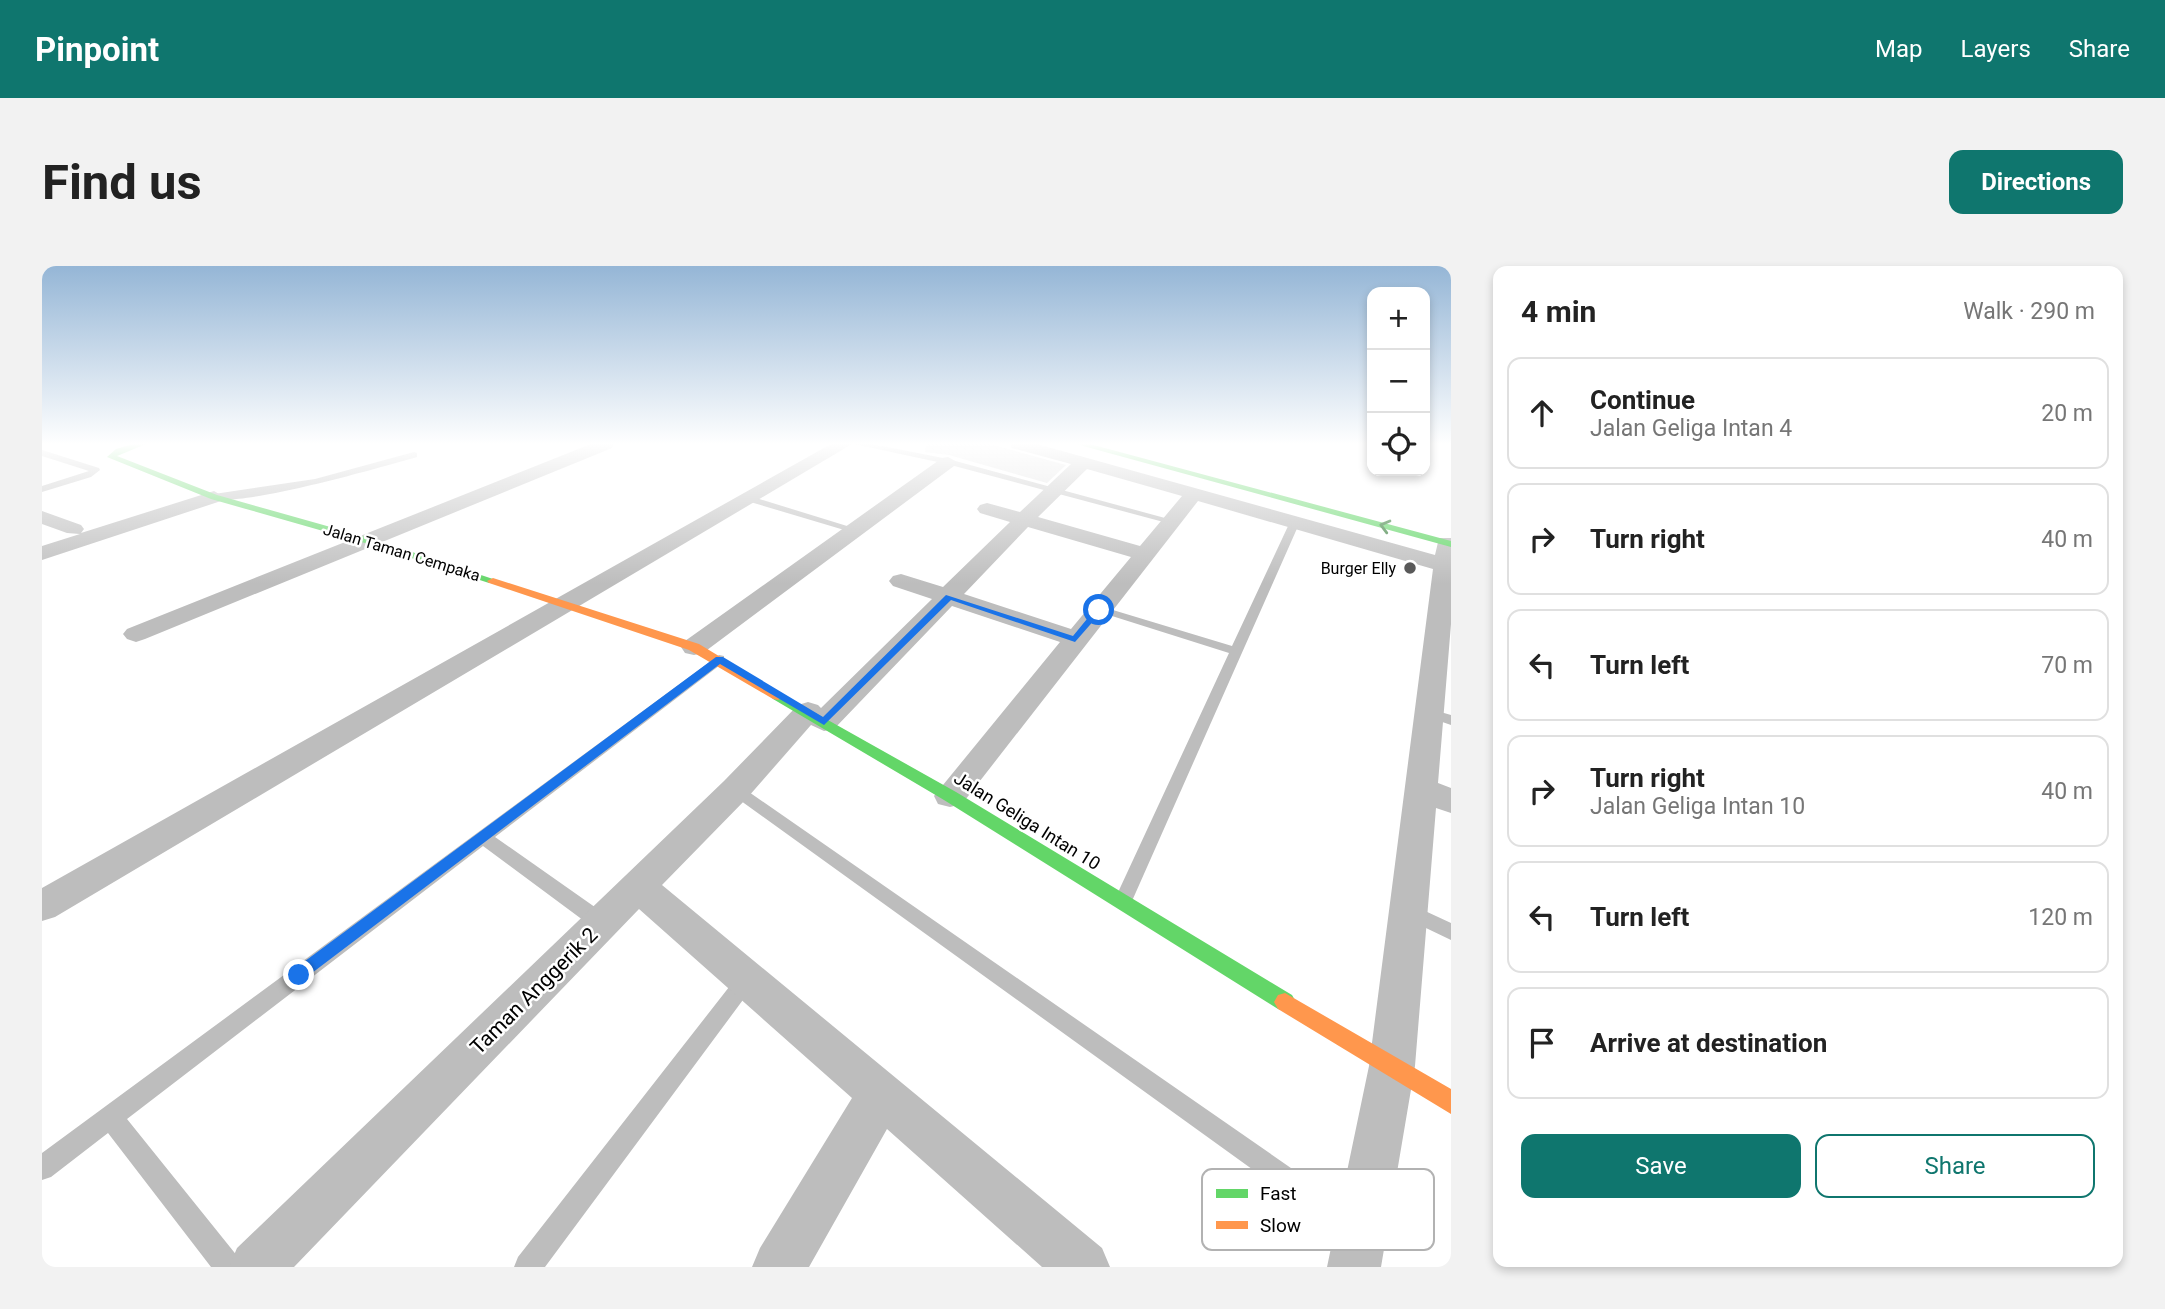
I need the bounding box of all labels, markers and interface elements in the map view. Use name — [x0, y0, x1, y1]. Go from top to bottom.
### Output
text: Pinpoint — [35, 30, 159, 69]
text: Map — [1875, 35, 1923, 63]
text: Layers — [1961, 35, 2031, 63]
text: Share — [2069, 35, 2130, 63]
button: Directions — [1949, 150, 2123, 214]
text: Find us — [42, 154, 202, 211]
map controls — [1367, 287, 1430, 476]
button: + — [1367, 287, 1430, 350]
text: 4 min — [1521, 294, 1596, 329]
text: Walk · 290 m — [1963, 298, 2095, 325]
button: − — [1367, 350, 1430, 413]
text: Continue — [1590, 385, 1695, 415]
icon: ahead — [1523, 394, 1561, 432]
text: 20 m — [2041, 400, 2093, 427]
button: locate — [1367, 413, 1430, 476]
text: Jalan Geliga Intan 4 — [1590, 415, 1792, 442]
street label: Jalan Taman Cempaka — [321, 520, 483, 585]
one-way arrow — [1379, 520, 1391, 534]
icon: right — [1523, 520, 1561, 558]
text: Turn right — [1590, 524, 1705, 554]
text: 40 m — [2041, 526, 2093, 553]
place label: Burger Elly — [1321, 559, 1396, 578]
marker: Burger Elly — [1402, 560, 1418, 576]
route start — [1083, 594, 1114, 625]
icon: left — [1523, 646, 1561, 684]
text: Turn left — [1590, 650, 1689, 680]
text: 70 m — [2041, 652, 2093, 679]
text: Turn right — [1590, 763, 1705, 793]
street label: Jalan Geliga Intan 10 — [950, 767, 1104, 874]
icon: right — [1523, 772, 1561, 810]
text: 40 m — [2041, 778, 2093, 805]
text: Jalan Geliga Intan 10 — [1590, 793, 1805, 820]
icon: left — [1523, 898, 1561, 936]
text: Turn left — [1590, 902, 1689, 932]
text: 120 m — [2028, 904, 2093, 931]
street label: Taman Anggerik 2 — [466, 923, 602, 1059]
route end — [283, 959, 314, 990]
icon: arrive — [1523, 1024, 1561, 1062]
text: Arrive at destination — [1590, 1028, 1827, 1058]
button: Save — [1521, 1134, 1801, 1198]
button: Share — [1815, 1134, 2095, 1198]
legend — [1202, 1169, 1434, 1250]
text: Fast — [1260, 1182, 1297, 1205]
text: Slow — [1260, 1214, 1301, 1237]

